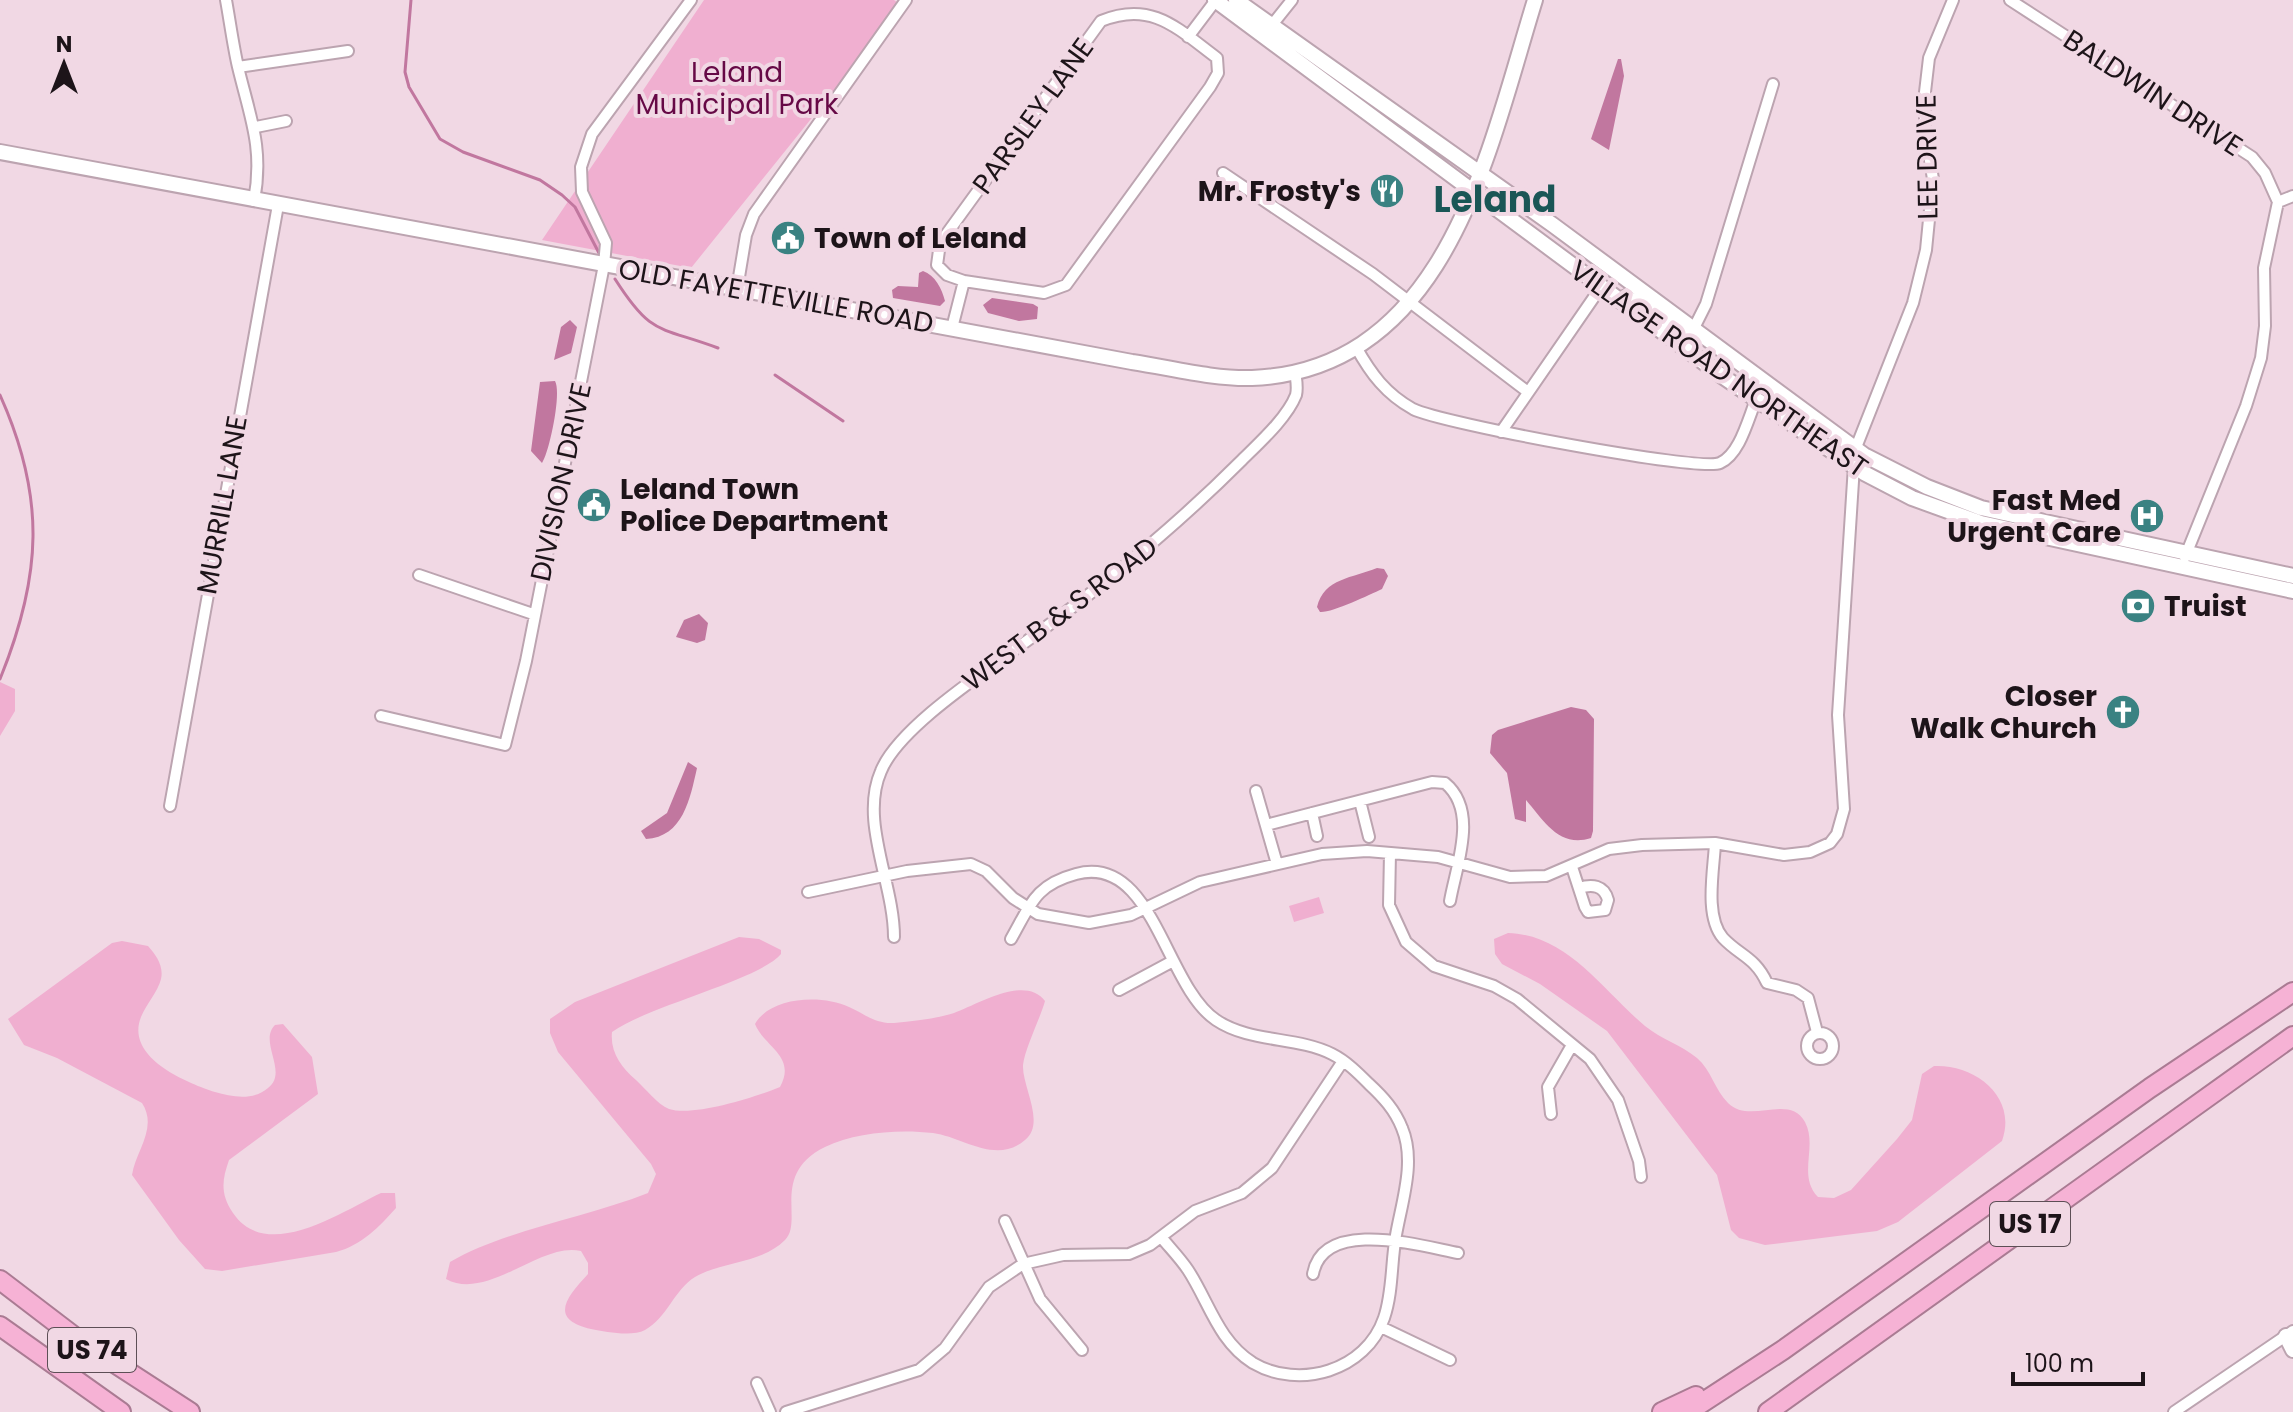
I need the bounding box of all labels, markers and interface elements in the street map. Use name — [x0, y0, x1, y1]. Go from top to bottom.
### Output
street label: BALDWIN DRIVE — [2056, 20, 2250, 166]
north arrow — [24, 24, 104, 104]
text: N — [56, 29, 72, 60]
street label: PARSLEY LANE — [963, 30, 1103, 202]
park label: Leland Municipal Park — [636, 53, 839, 124]
street label: LEE DRIVE — [1906, 94, 1948, 220]
place label: Mr. Frosty's — [1198, 172, 1361, 211]
restaurant icon: Mr. Frosty's — [1368, 172, 1406, 210]
district label: Leland — [1433, 174, 1557, 225]
public building icon: Town of Leland — [769, 219, 807, 257]
place label: Town of Leland — [814, 219, 1027, 258]
street label: OLD FAYETTEVILLE ROAD — [615, 249, 937, 343]
street label: VILLAGE ROAD NORTHEAST — [1562, 251, 1876, 487]
street label: DIVISION DRIVE — [521, 379, 601, 585]
street label: MURRILL LANE — [187, 413, 257, 597]
place label: Leland Town Police Department — [620, 470, 888, 541]
place label: Fast Med Urgent Care — [1947, 481, 2121, 552]
public building icon: Leland Town Police Department — [575, 486, 613, 524]
hospital icon: Fast Med Urgent Care — [2128, 497, 2166, 535]
street label: WEST B & S ROAD — [954, 528, 1166, 700]
bank icon: Truist — [2119, 587, 2157, 625]
place label: Truist — [2164, 587, 2247, 626]
place label: Closer Walk Church — [1910, 677, 2097, 748]
church icon: Closer Walk Church — [2104, 693, 2142, 731]
road number: US 17 — [1990, 1202, 2070, 1246]
road number: US 74 — [48, 1328, 136, 1372]
scale bar — [2013, 1336, 2143, 1386]
text: 100 m — [2025, 1347, 2094, 1380]

